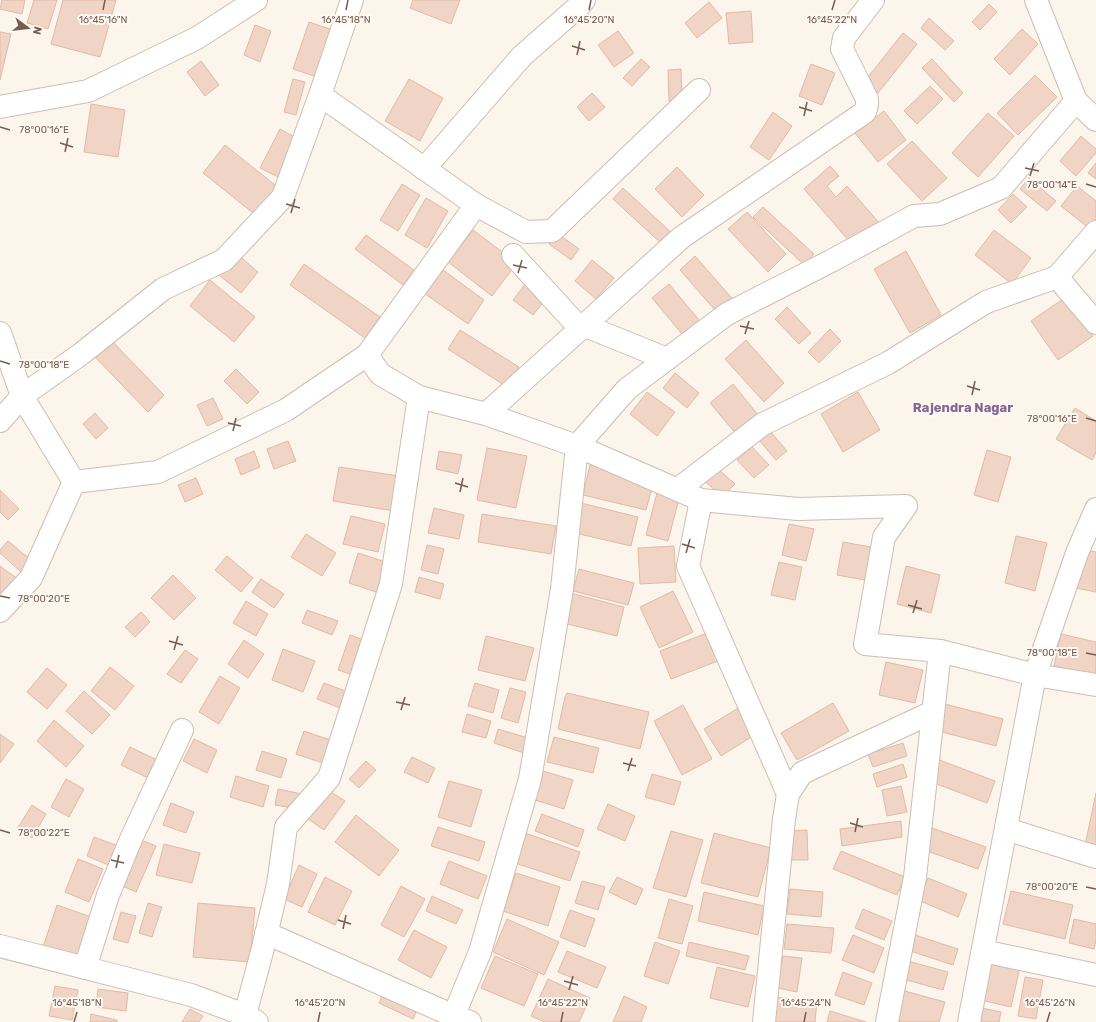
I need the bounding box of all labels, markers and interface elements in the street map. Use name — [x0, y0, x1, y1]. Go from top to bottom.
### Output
north arrow — [8, 8, 48, 48]
text: 16°45'16"N — [79, 14, 127, 26]
text: 16°45'18"N — [321, 14, 371, 26]
text: 16°45'20"N — [563, 14, 615, 26]
text: 16°45'22"N — [807, 14, 857, 26]
text: N — [30, 25, 44, 36]
text: 78°00'16"E — [19, 124, 69, 136]
text: 78°00'14"E — [1027, 179, 1077, 191]
text: 78°00'18"E — [19, 359, 69, 371]
district label: Rajendra Nagar — [913, 400, 1013, 415]
text: 78°00'16"E — [1027, 413, 1077, 425]
text: 78°00'20"E — [18, 593, 70, 605]
text: 78°00'18"E — [1027, 647, 1077, 659]
text: 78°00'22"E — [18, 827, 70, 839]
text: 78°00'20"E — [1026, 881, 1078, 893]
text: 16°45'18"N — [52, 997, 102, 1009]
text: 16°45'20"N — [294, 997, 346, 1009]
text: 16°45'22"N — [538, 997, 588, 1009]
text: 16°45'24"N — [781, 997, 831, 1009]
text: 16°45'26"N — [1025, 997, 1075, 1009]

